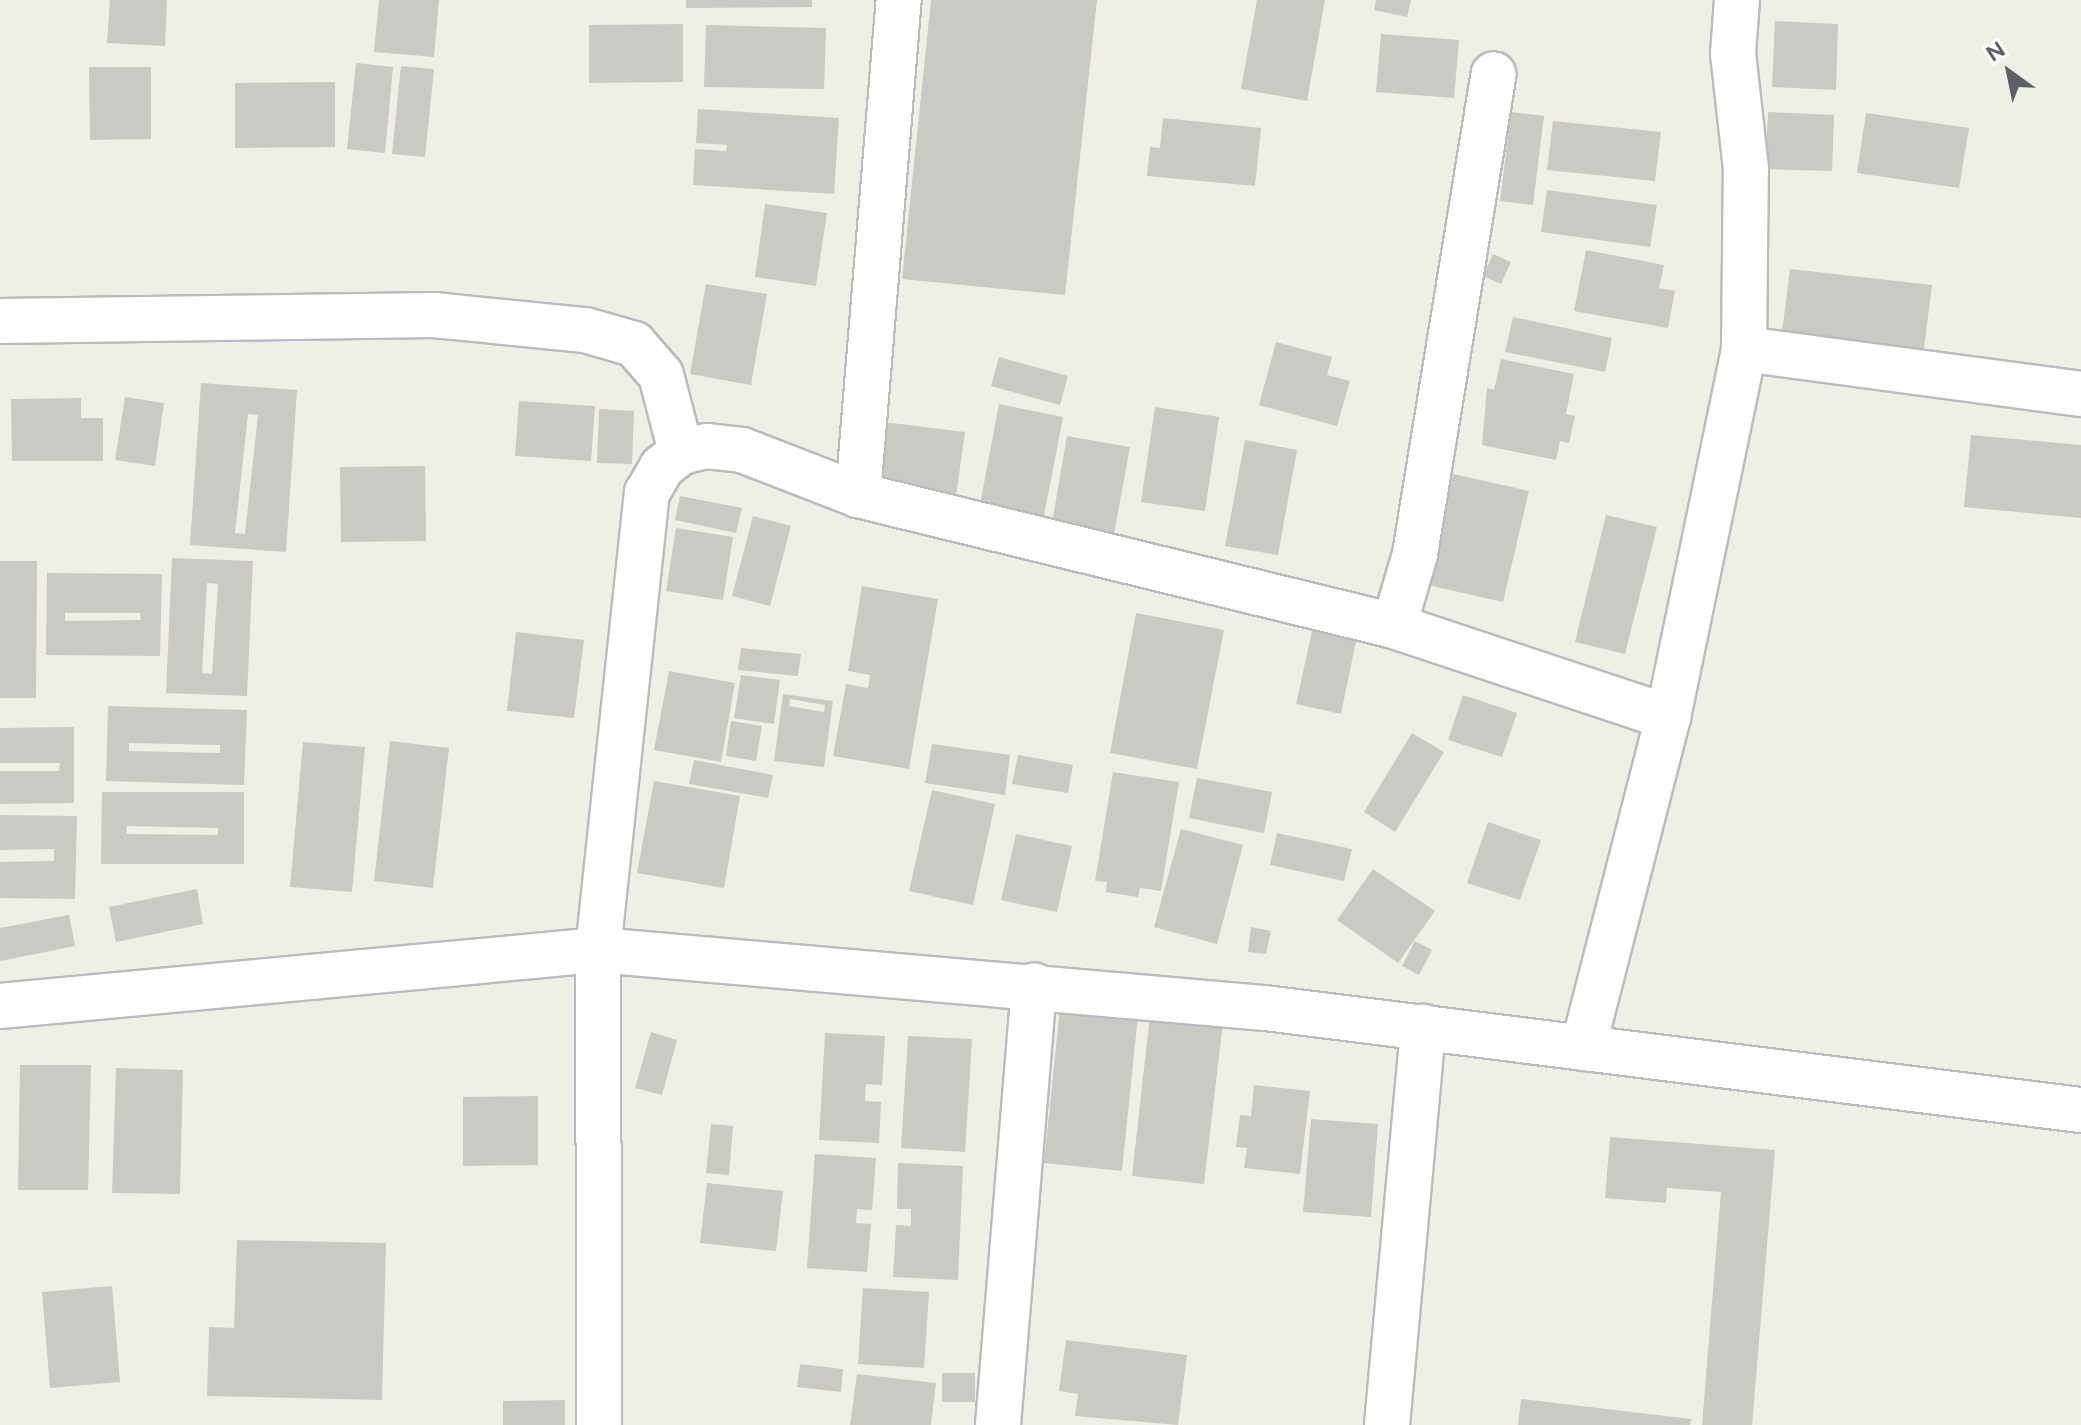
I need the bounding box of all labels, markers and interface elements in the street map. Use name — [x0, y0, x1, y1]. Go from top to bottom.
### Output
north arrow — [1969, 32, 2049, 112]
text: N — [1981, 36, 2010, 67]

